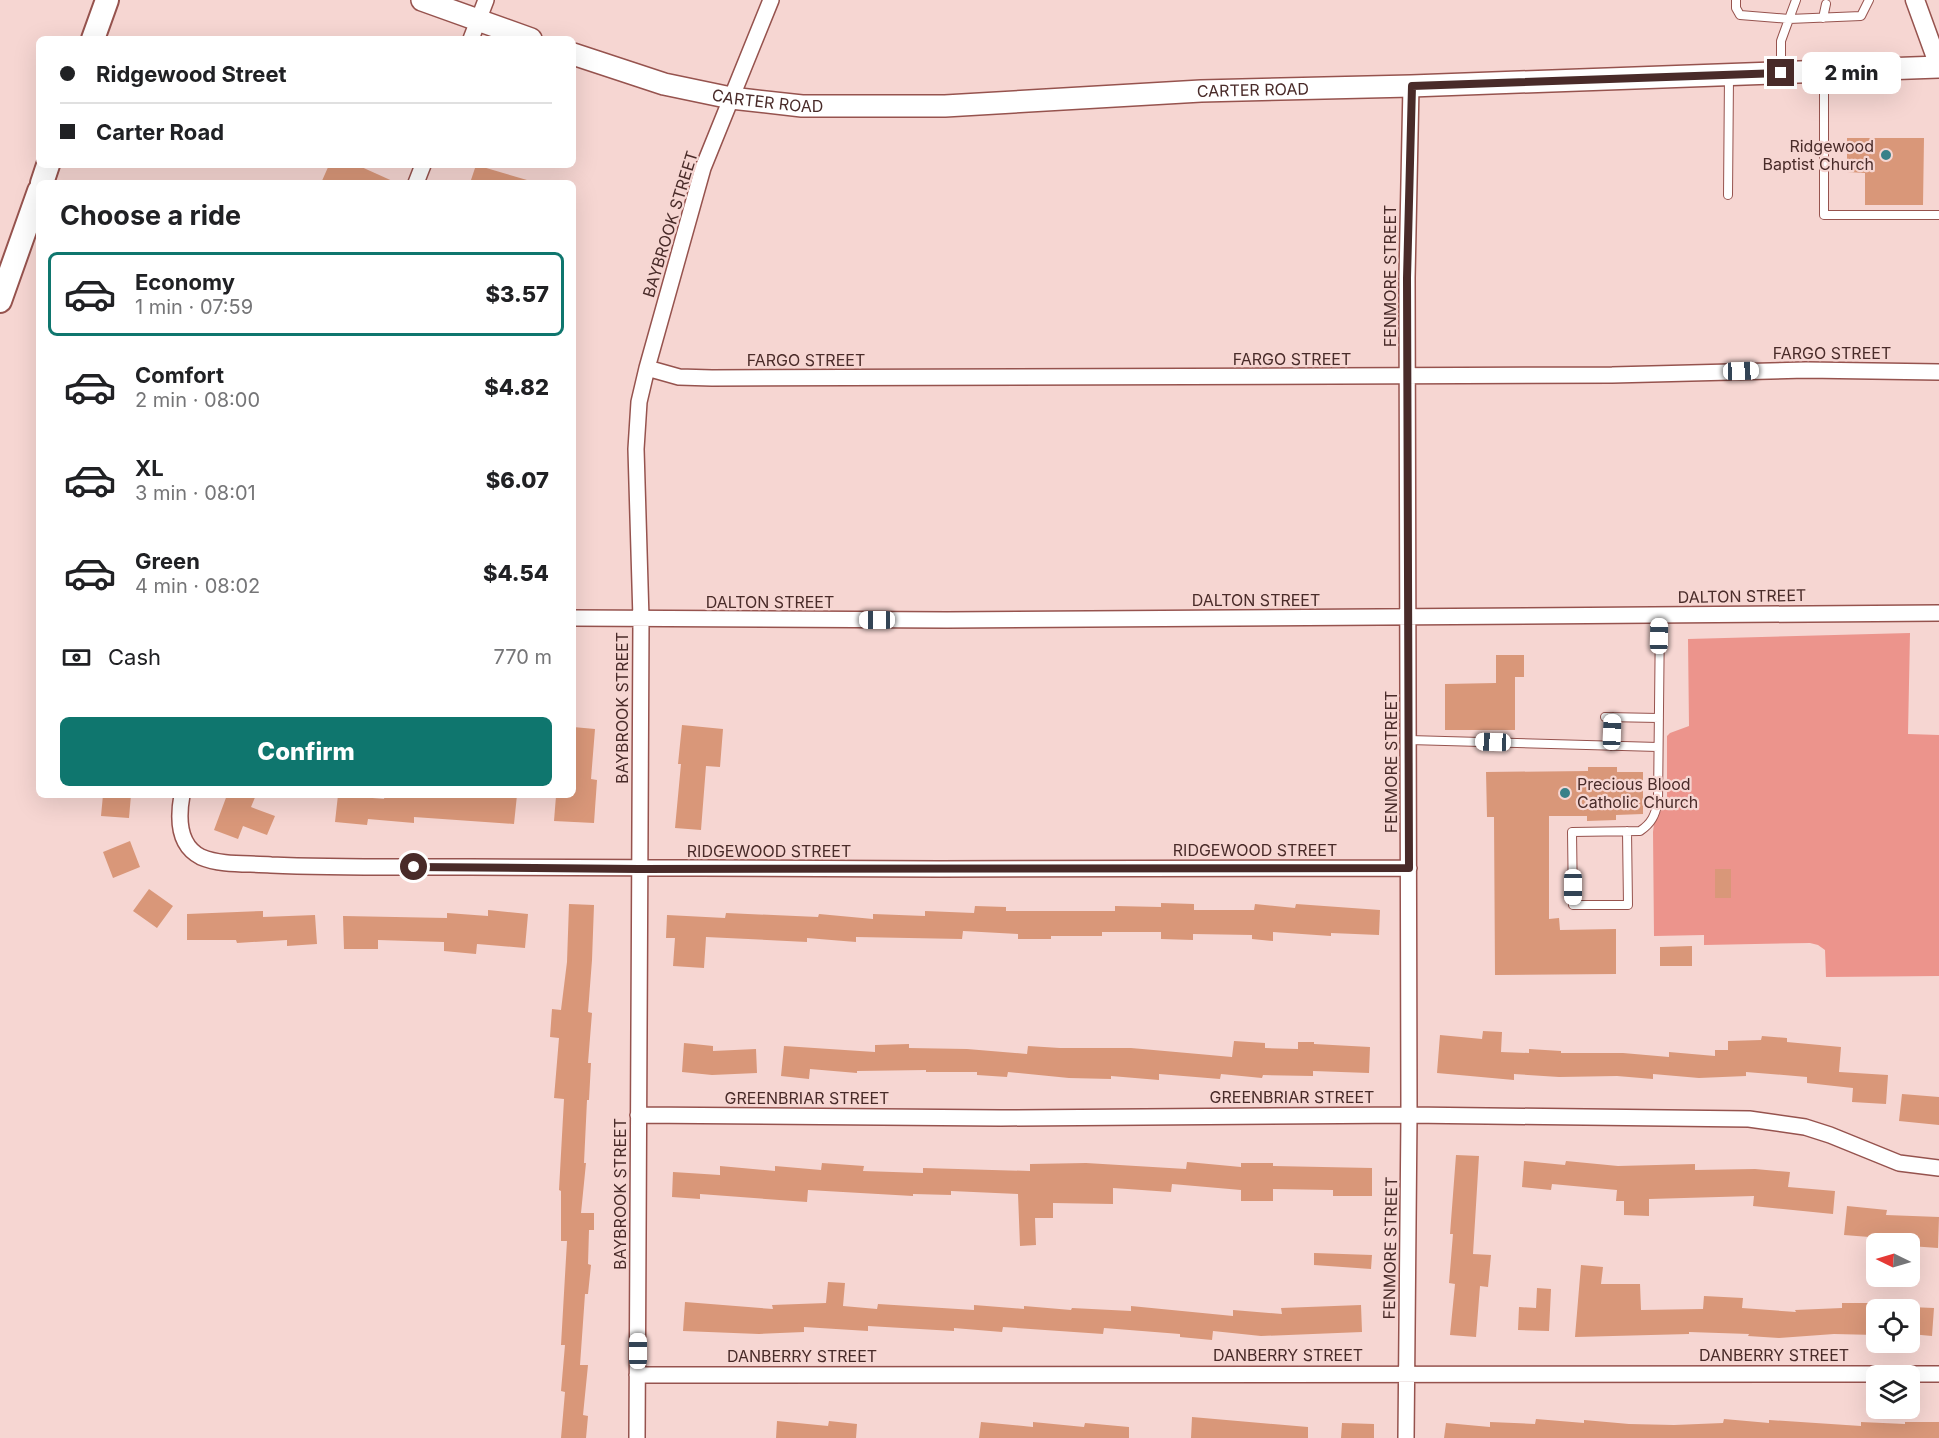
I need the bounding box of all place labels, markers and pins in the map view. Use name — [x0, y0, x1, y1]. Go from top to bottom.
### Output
place label: Ridgewood Baptist Church — [1762, 136, 1874, 174]
marker: Ridgewood Baptist Church — [1879, 148, 1893, 162]
place label: Precious Blood Catholic Church — [1577, 774, 1698, 812]
marker: Precious Blood Catholic Church — [1558, 786, 1572, 800]

